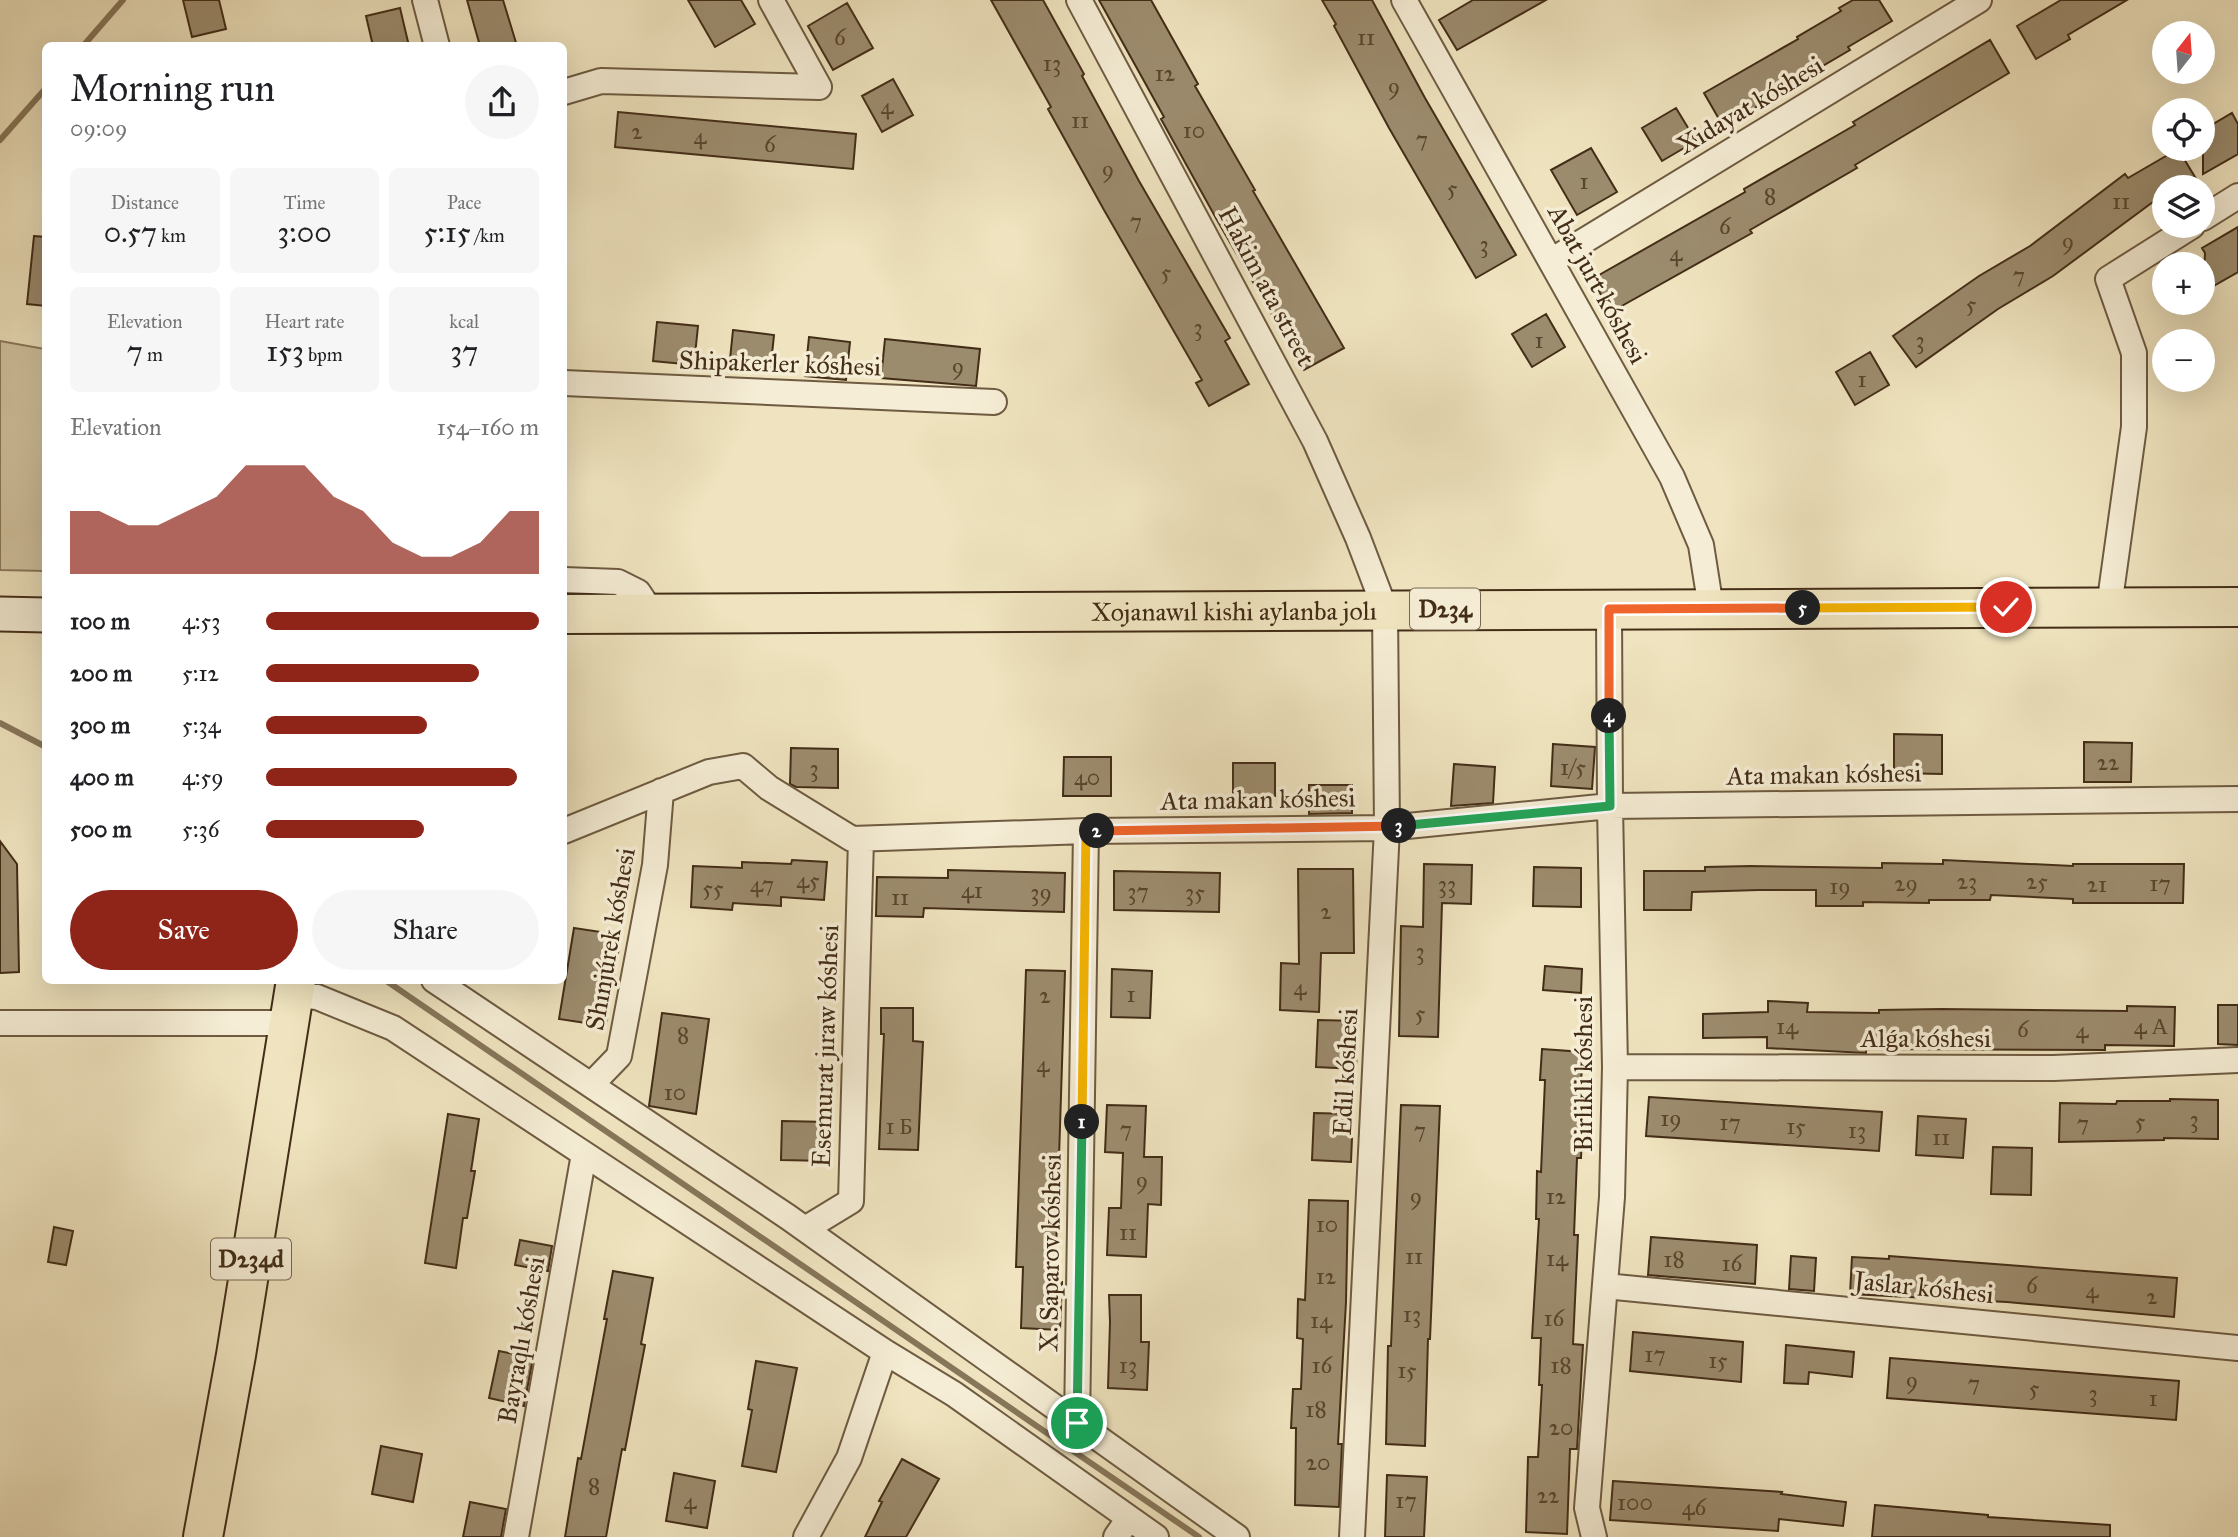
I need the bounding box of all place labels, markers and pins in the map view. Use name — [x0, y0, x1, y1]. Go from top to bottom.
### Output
pin — [1976, 577, 2036, 637]
pin: 5 — [1786, 590, 1820, 626]
pin: 4 — [1592, 698, 1626, 734]
pin: 3 — [1382, 808, 1416, 844]
pin: 2 — [1080, 814, 1114, 848]
pin: 1 — [1064, 1104, 1100, 1140]
pin — [1047, 1393, 1107, 1453]

